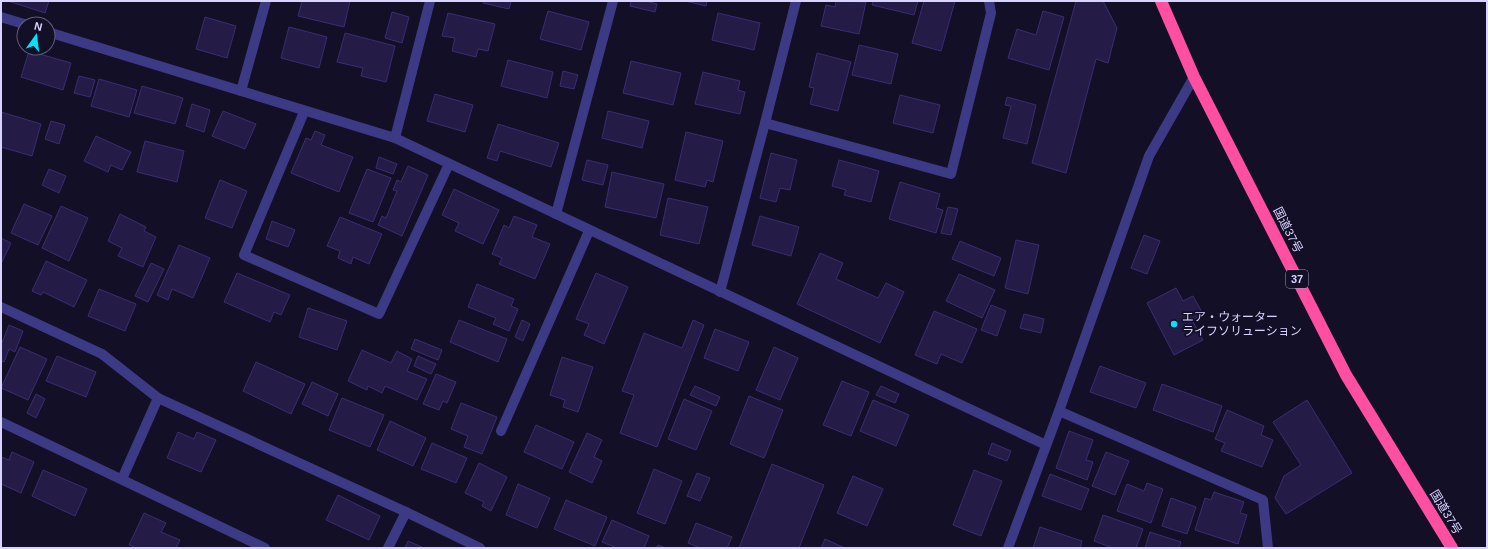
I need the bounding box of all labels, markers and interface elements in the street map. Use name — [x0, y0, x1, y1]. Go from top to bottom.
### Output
north arrow — [16, 16, 56, 56]
text: N — [33, 20, 44, 33]
street label: 国道37号 — [1271, 205, 1305, 255]
road number: 37 — [1286, 270, 1308, 288]
place label: エア・ウォーター ライフソリューション — [1182, 310, 1302, 338]
marker: エア・ウォーター ライフソリューション — [1169, 319, 1179, 329]
street label: 国道37号 — [1427, 487, 1465, 537]

